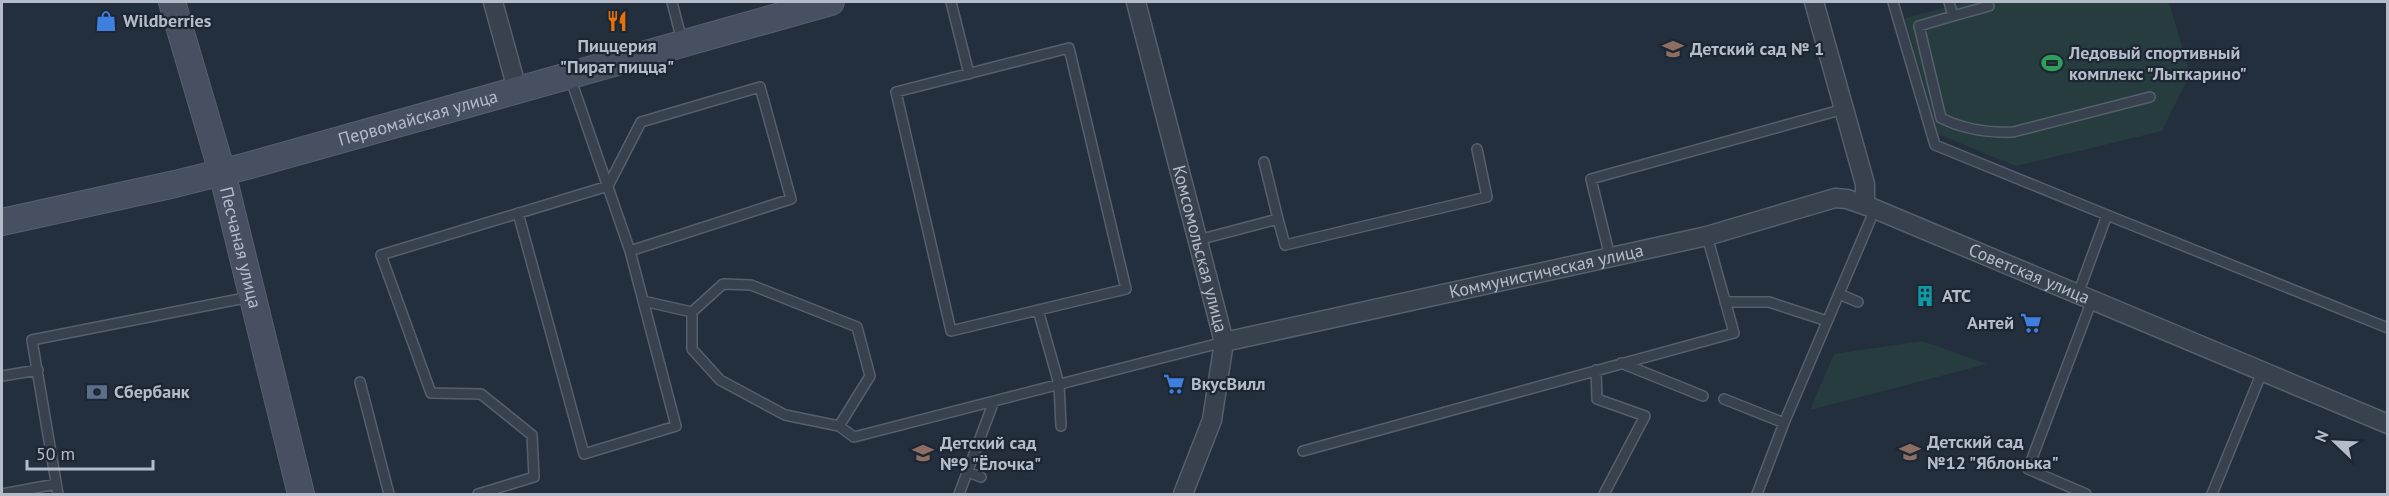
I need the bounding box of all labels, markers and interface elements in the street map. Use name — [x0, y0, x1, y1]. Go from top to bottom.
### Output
shop icon: Wildberries — [94, 9, 118, 33]
place label: Wildberries — [123, 9, 212, 32]
restaurant icon: Пиццерия "Пират пицца" — [605, 9, 629, 33]
place label: Пиццерия "Пират пицца" — [560, 34, 674, 78]
school or university icon: Детский сад № 1 — [1661, 37, 1685, 61]
place label: Детский сад № 1 — [1690, 37, 1824, 60]
place label: Ледовый спортивный комплекс "Лыткарино" — [2068, 41, 2247, 85]
sports icon: Ледовый спортивный комплекс "Лыткарино" — [2040, 51, 2064, 75]
street label: Первомайская улица — [336, 84, 500, 151]
street label: Комсомольская улица — [1168, 163, 1233, 335]
street label: Песчаная улица — [215, 184, 267, 311]
street label: Коммунистическая улица — [1447, 238, 1645, 303]
street label: Советская улица — [1965, 238, 2093, 309]
building icon: АТС — [1913, 284, 1937, 308]
place label: АТС — [1942, 284, 1971, 307]
place label: Антей — [1967, 311, 2014, 334]
supermarket icon: Антей — [2019, 311, 2043, 335]
supermarket icon: ВкусВилл — [1162, 372, 1186, 396]
place label: ВкусВилл — [1191, 372, 1265, 395]
bank icon: Сбербанк — [85, 380, 109, 404]
place label: Сбербанк — [114, 380, 190, 403]
north arrow — [2305, 412, 2365, 472]
text: N — [2310, 427, 2332, 445]
place label: Детский сад №12 "Яблонька" — [1927, 430, 2059, 474]
place label: Детский сад №9 "Ёлочка" — [940, 431, 1041, 475]
scale bar — [27, 433, 153, 471]
school or university icon: Детский сад №12 "Яблонька" — [1898, 440, 1922, 464]
school or university icon: Детский сад №9 "Ёлочка" — [911, 441, 935, 465]
text: 50 m — [36, 442, 75, 465]

